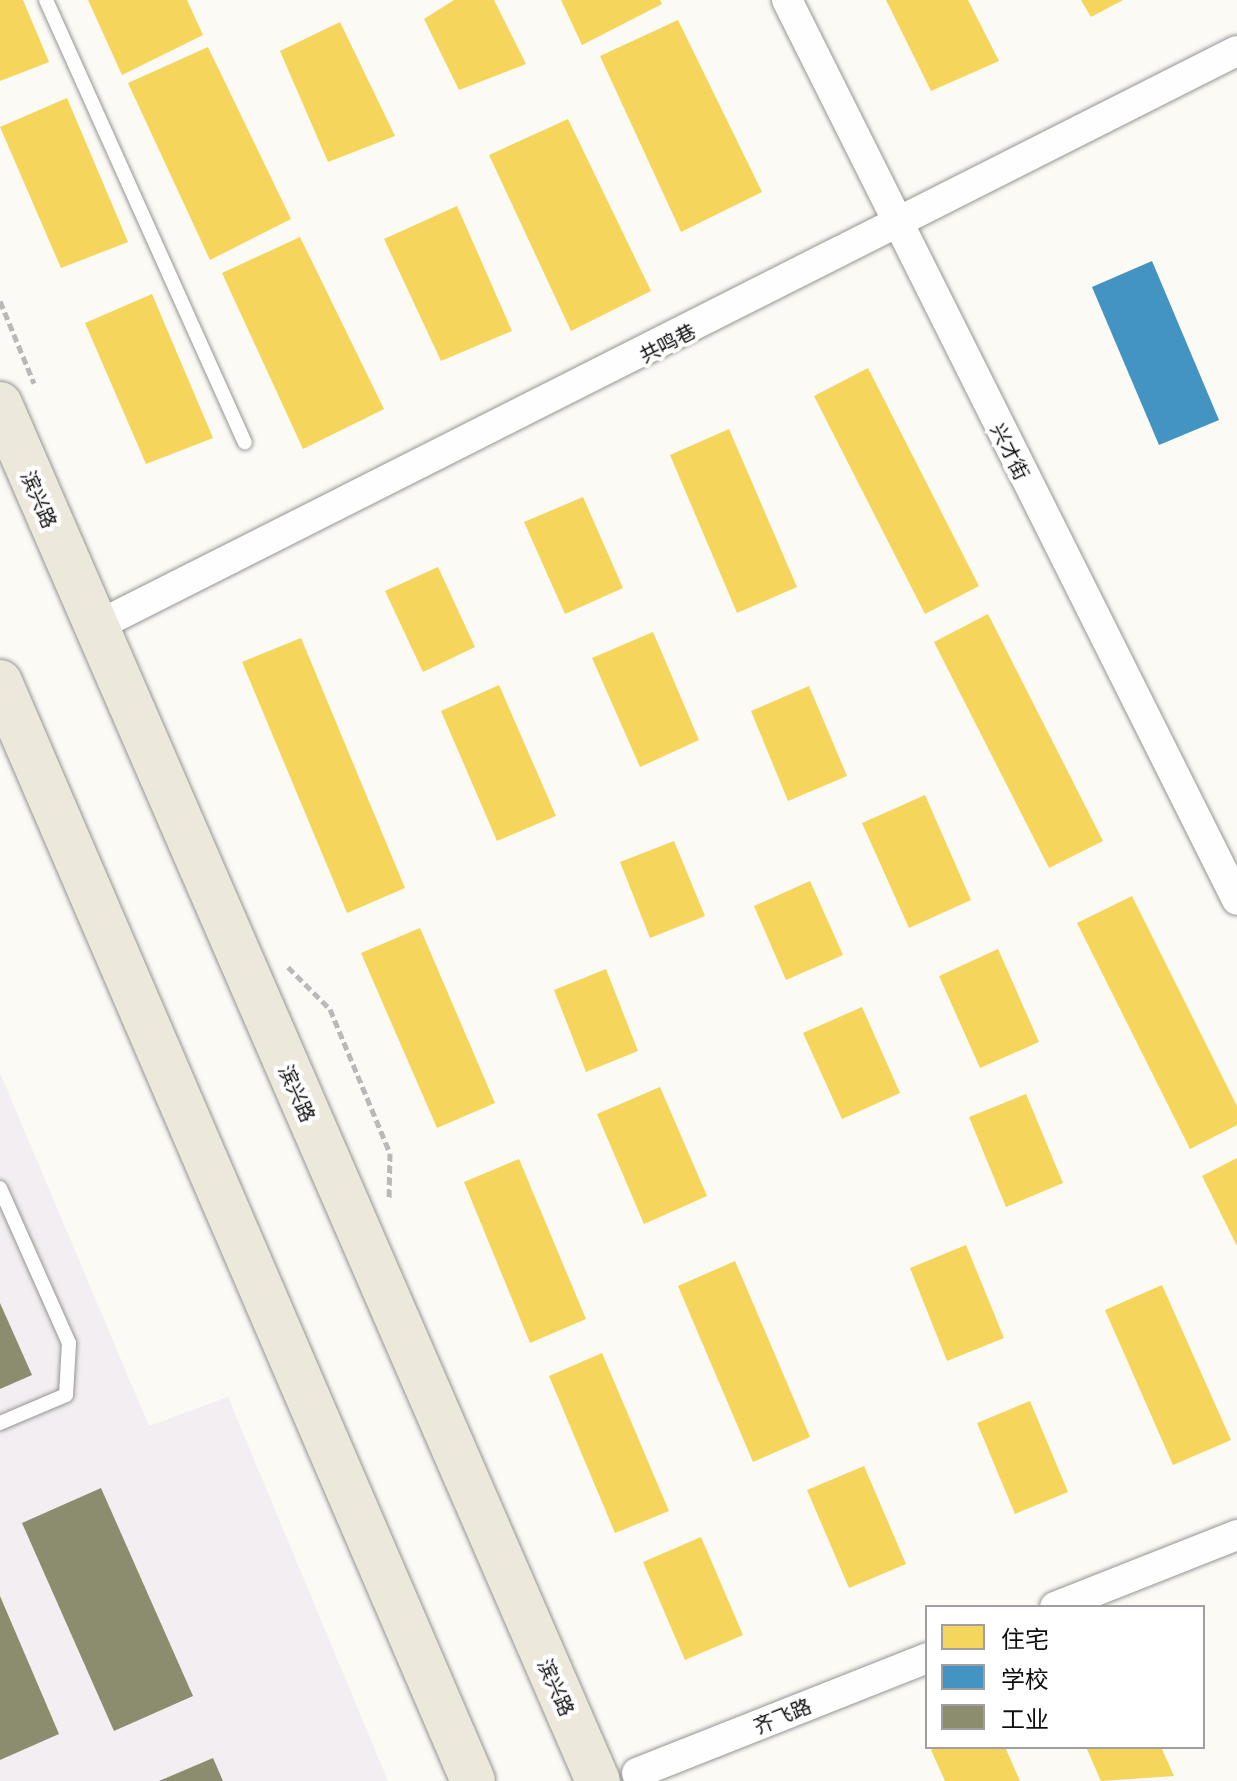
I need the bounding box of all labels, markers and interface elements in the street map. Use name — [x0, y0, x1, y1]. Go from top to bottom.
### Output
street label: 共鸣巷 — [635, 318, 699, 366]
street label: 兴才街 — [987, 419, 1035, 483]
street label: 滨兴路 — [17, 467, 63, 531]
street label: 滨兴路 — [275, 1061, 321, 1125]
legend — [925, 1605, 1205, 1749]
text: 住宅 — [1001, 1620, 1049, 1655]
street label: 滨兴路 — [534, 1655, 580, 1719]
text: 学校 — [1001, 1660, 1049, 1695]
street label: 齐飞路 — [750, 1693, 814, 1737]
text: 工业 — [1001, 1700, 1049, 1735]

